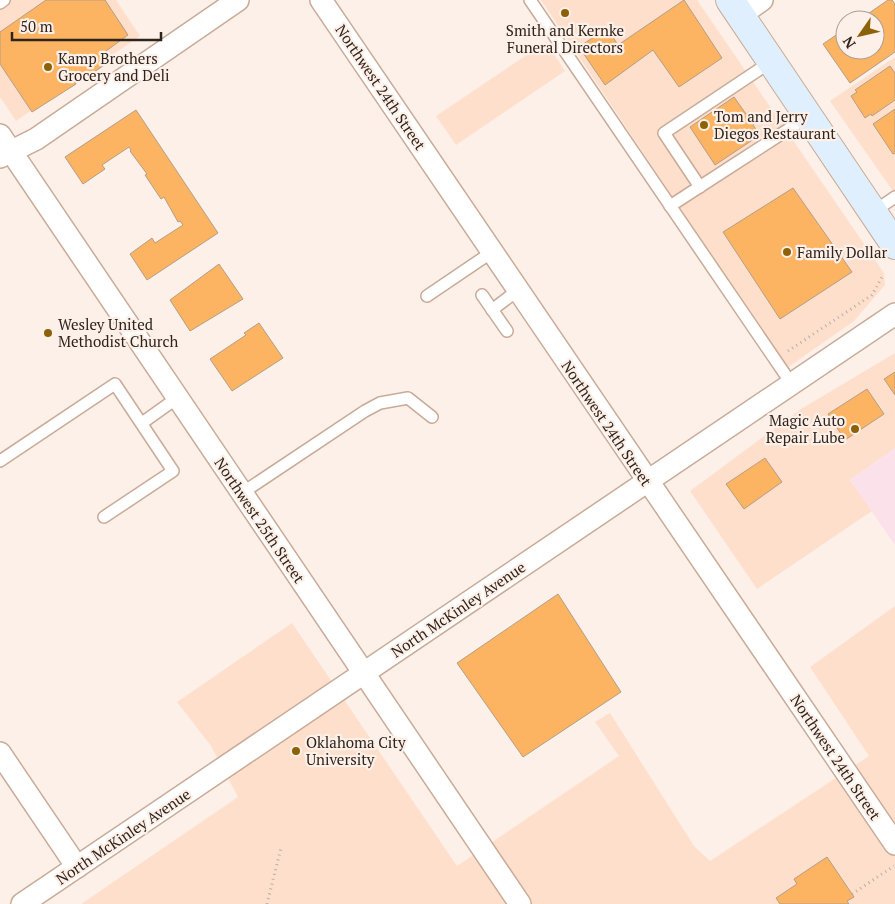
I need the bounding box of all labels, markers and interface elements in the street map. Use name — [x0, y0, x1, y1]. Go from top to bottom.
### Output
marker: Smith and Kernke Funeral Directors — [559, 7, 571, 19]
scale bar — [12, 10, 161, 42]
north arrow — [835, 10, 885, 60]
text: 50 m — [20, 16, 53, 36]
street label: Northwest 24th Street — [331, 20, 431, 154]
place label: Smith and Kernke Funeral Directors — [506, 20, 624, 57]
text: N — [838, 33, 860, 52]
place label: Kamp Brothers Grocery and Deli — [58, 48, 170, 85]
marker: Kamp Brothers Grocery and Deli — [42, 61, 54, 73]
place label: Tom and Jerry Diegos Restaurant — [714, 106, 836, 143]
marker: Tom and Jerry Diegos Restaurant — [698, 119, 710, 131]
place label: Family Dollar — [797, 242, 887, 262]
marker: Family Dollar — [781, 246, 793, 258]
place label: Wesley United Methodist Church — [58, 314, 179, 351]
marker: Wesley United Methodist Church — [42, 327, 54, 339]
street label: Northwest 24th Street — [557, 356, 657, 490]
place label: Magic Auto Repair Lube — [766, 410, 845, 447]
marker: Magic Auto Repair Lube — [849, 423, 861, 435]
street label: Northwest 25th Street — [210, 453, 310, 587]
street label: North McKinley Avenue — [387, 557, 529, 661]
street label: Northwest 24th Street — [786, 690, 886, 824]
place label: Oklahoma City University — [306, 732, 406, 769]
marker: Oklahoma City University — [290, 745, 302, 757]
street label: North McKinley Avenue — [52, 784, 194, 888]

